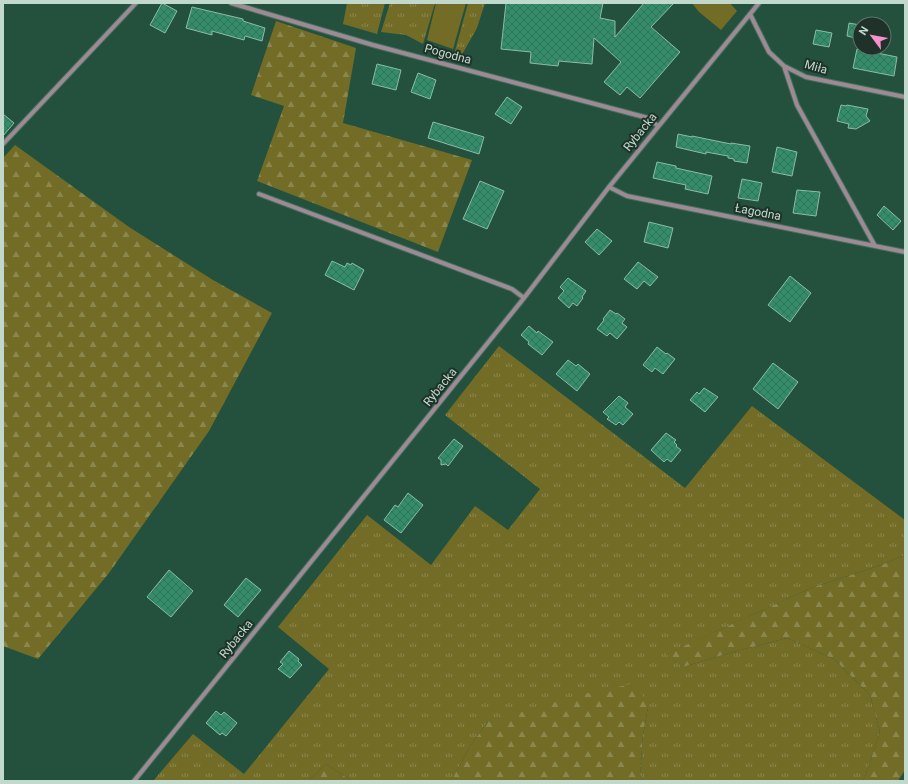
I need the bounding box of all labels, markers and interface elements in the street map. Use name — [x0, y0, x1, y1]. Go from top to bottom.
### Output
north arrow — [852, 16, 892, 56]
text: N — [856, 24, 872, 38]
street label: Pogodna — [423, 41, 473, 67]
street label: Miła — [803, 57, 829, 77]
street label: Rybacka — [620, 110, 660, 154]
street label: Łagodna — [734, 201, 782, 223]
street label: Rybacka — [420, 365, 460, 409]
street label: Rybacka — [216, 617, 256, 661]

